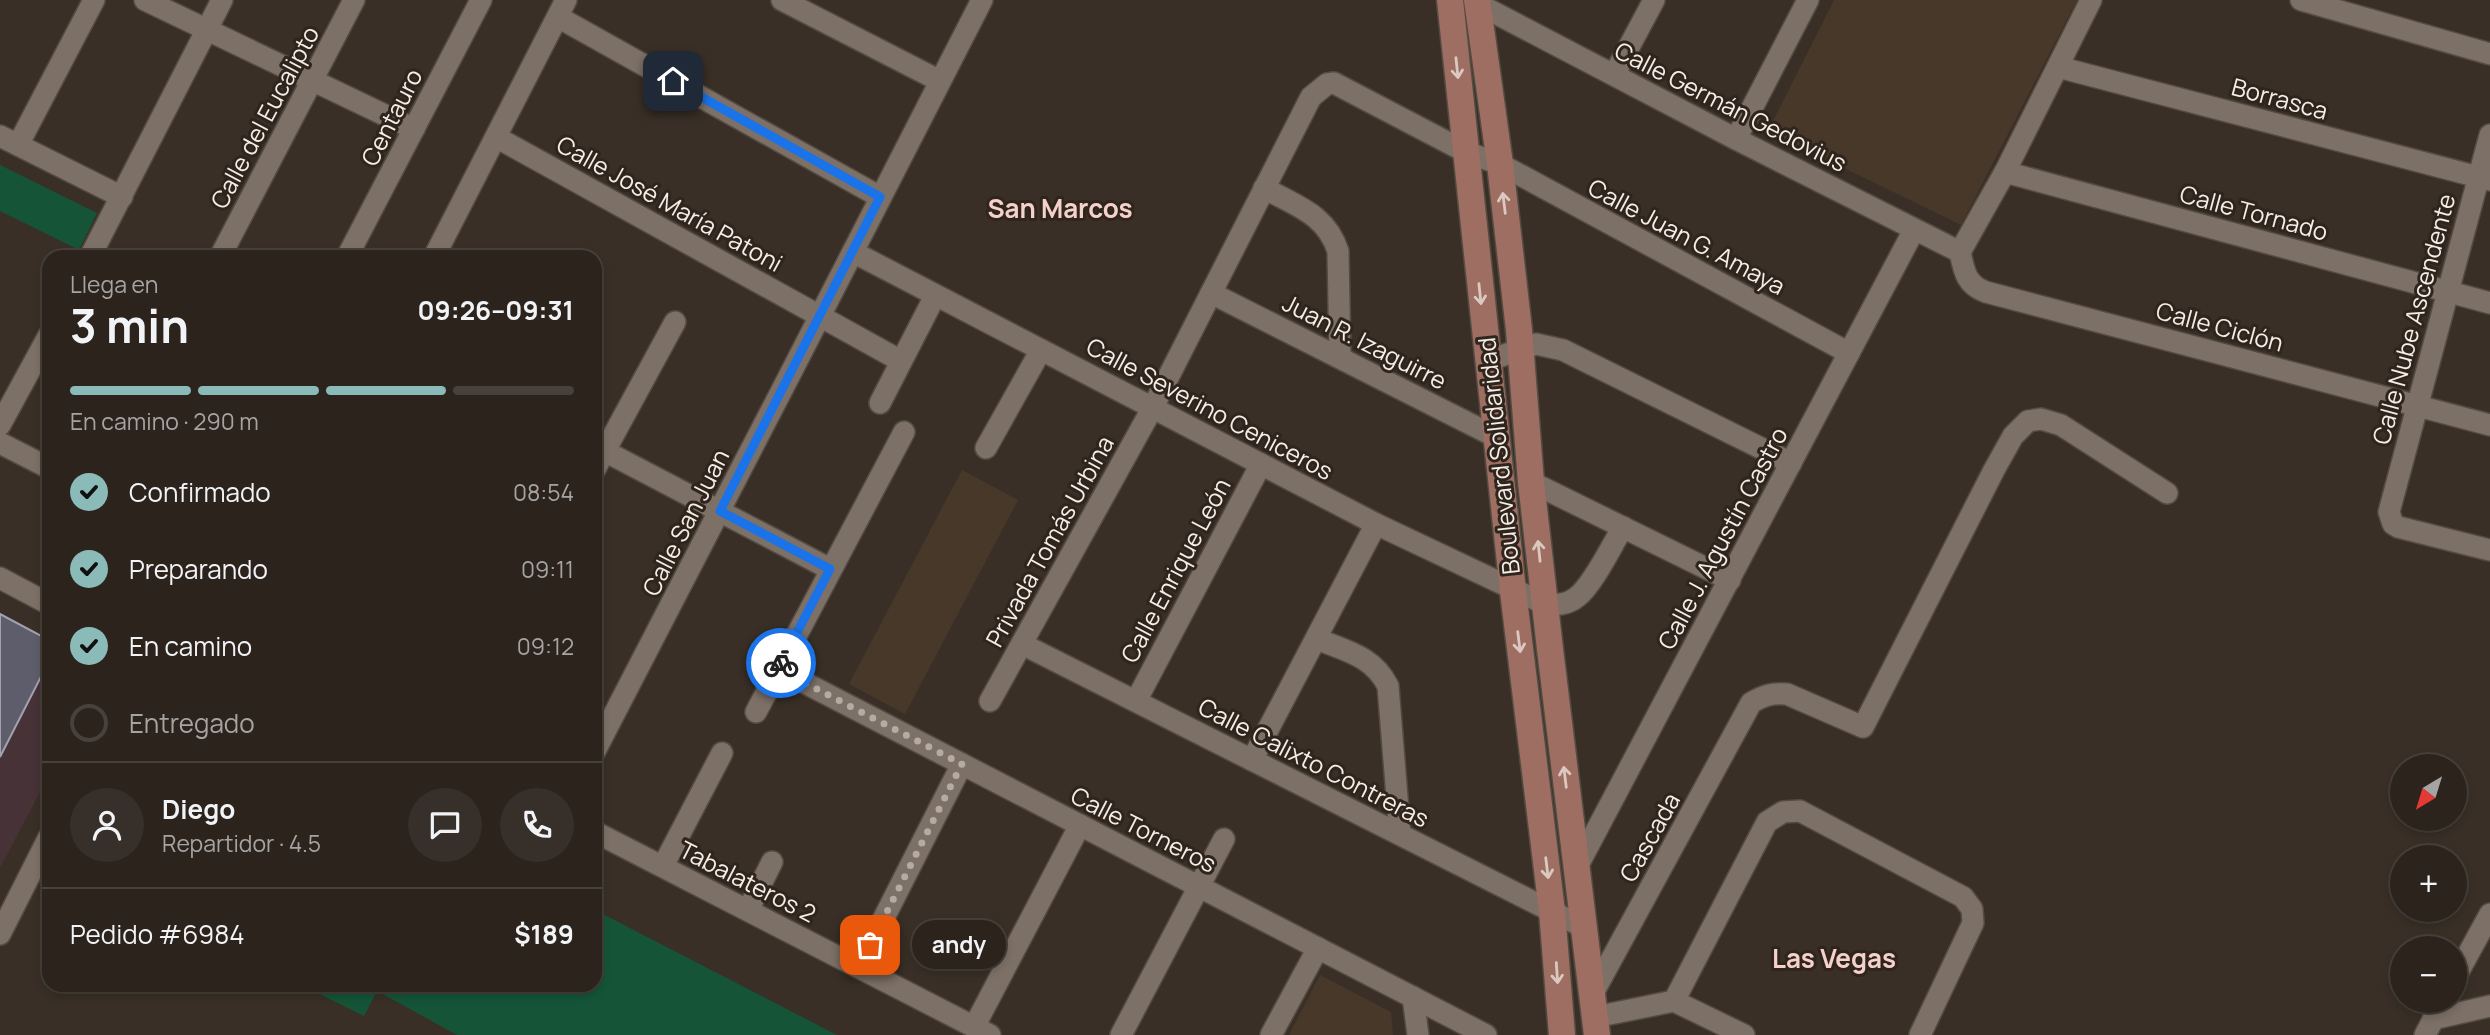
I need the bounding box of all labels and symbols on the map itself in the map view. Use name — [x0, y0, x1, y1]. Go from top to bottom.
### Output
street label: Calle del Eucalipto — [202, 20, 326, 214]
street label: Calle Germán Gedovius — [1609, 33, 1853, 179]
pin — [643, 51, 703, 111]
one-way arrow — [1451, 56, 1464, 79]
street label: Centauro — [352, 63, 430, 171]
street label: Borrasca — [2228, 69, 2332, 127]
street label: Calle José María Patoni — [551, 127, 789, 279]
street label: Calle Juan G. Amaya — [1583, 170, 1791, 302]
street label: Calle Tornado — [2176, 176, 2332, 248]
district label: San Marcos — [987, 190, 1133, 226]
street label: Calle Nube Ascendente — [2364, 190, 2462, 448]
one-way arrow — [1497, 192, 1510, 214]
one-way arrow — [1474, 282, 1487, 305]
street label: Juan R. Izaguirre — [1277, 285, 1453, 397]
street label: Calle Ciclón — [2153, 293, 2287, 359]
street label: Calle Severino Ceniceros — [1081, 329, 1339, 487]
street label: Boulevard Solidaridad — [1469, 336, 1527, 576]
street label: Calle J. Agustín Castro — [1649, 421, 1795, 655]
street label: Privada Tomás Urbina — [977, 430, 1121, 652]
street label: Calle San Juan — [634, 443, 736, 601]
street label: Calle Enrique León — [1112, 472, 1238, 668]
one-way arrow — [1532, 540, 1545, 563]
courier — [746, 628, 816, 698]
one-way arrow — [1512, 630, 1525, 653]
street label: Calle Calixto Contreras — [1193, 689, 1435, 835]
north arrow — [2390, 754, 2468, 831]
one-way arrow — [1558, 766, 1571, 789]
street label: Calle Torneros — [1066, 778, 1222, 880]
street label: Cascada — [1611, 786, 1687, 888]
street label: Tabalateros 2 — [674, 832, 822, 930]
one-way arrow — [1540, 856, 1553, 879]
pin — [840, 915, 900, 975]
callout: andy — [912, 920, 1006, 970]
district label: Las Vegas — [1772, 940, 1896, 976]
one-way arrow — [1551, 961, 1564, 984]

